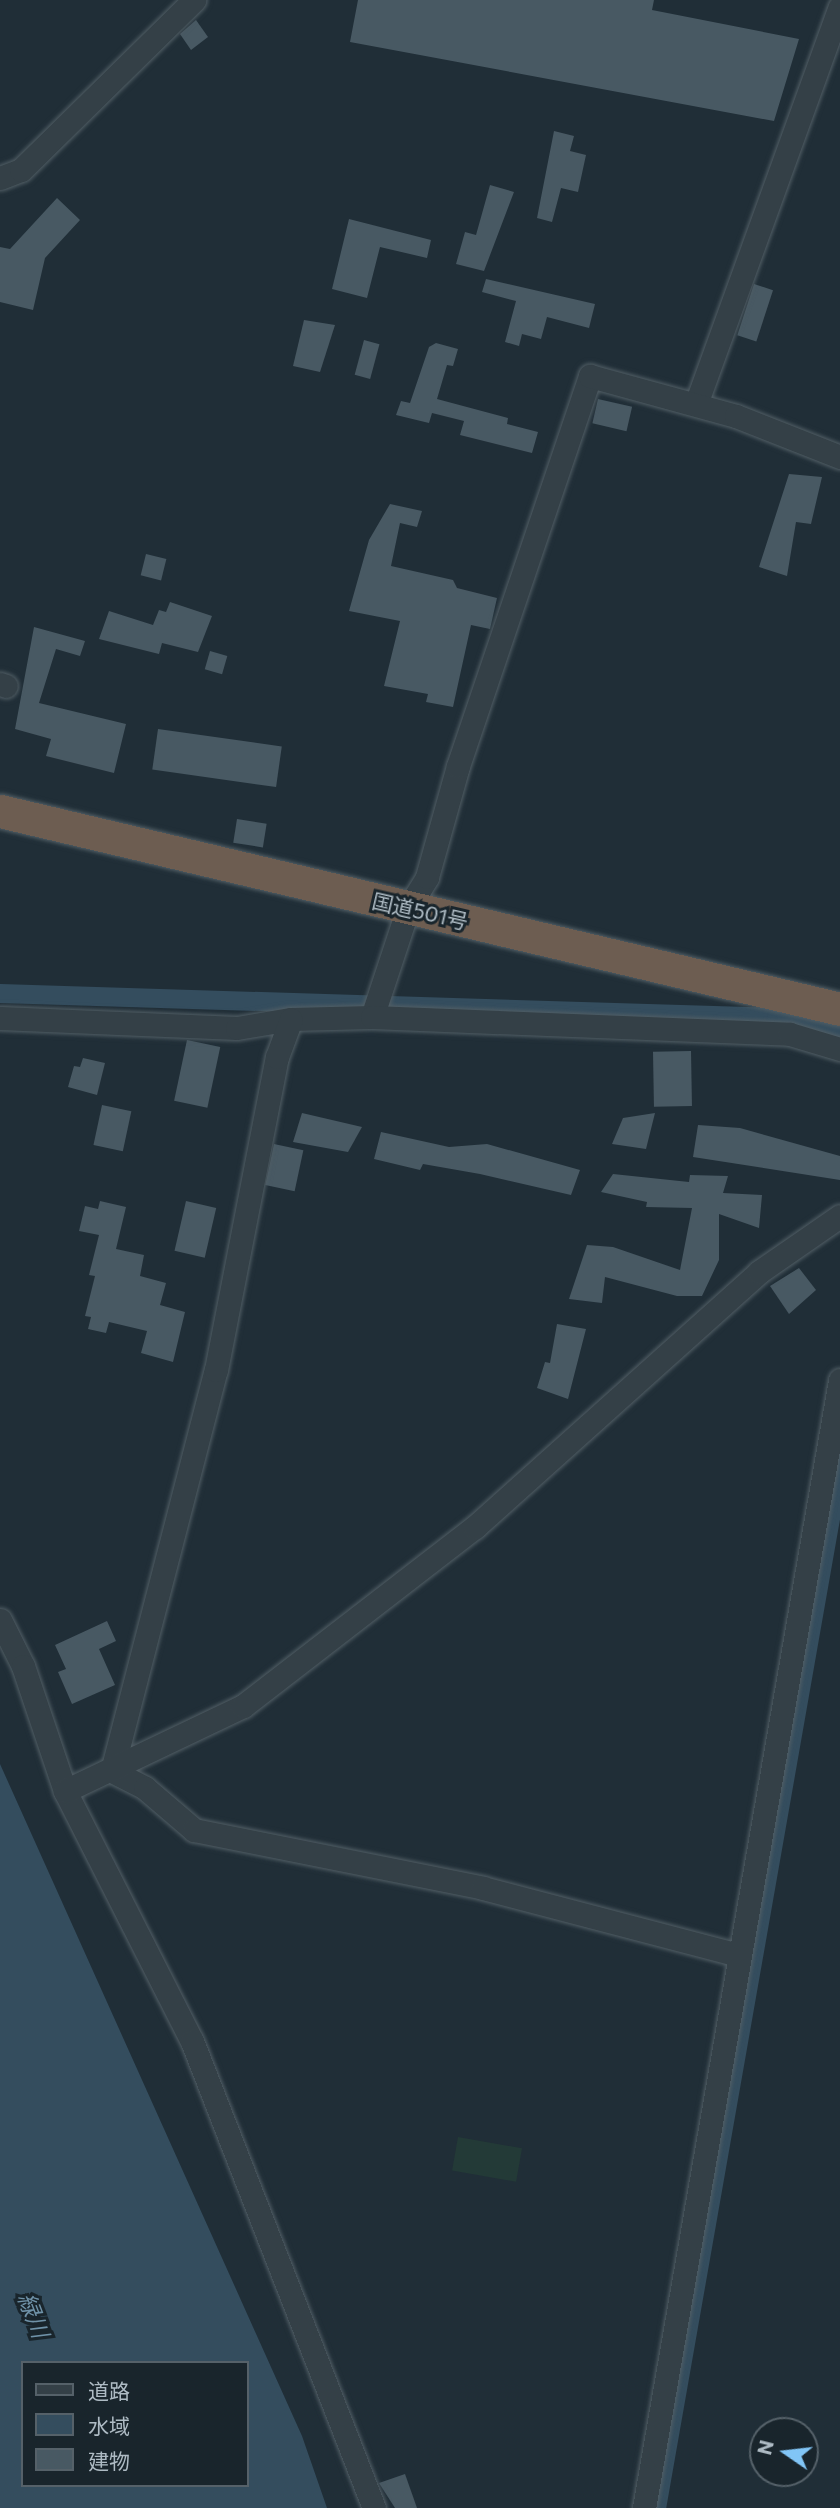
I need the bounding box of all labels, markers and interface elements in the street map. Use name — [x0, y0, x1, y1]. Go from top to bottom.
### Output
street label: 国道501号 — [370, 888, 470, 934]
water label: 緑川 — [13, 2289, 55, 2341]
legend — [21, 2361, 248, 2487]
text: 道路 — [88, 2378, 130, 2403]
text: 水域 — [88, 2413, 130, 2438]
north arrow — [749, 2417, 819, 2487]
text: N — [752, 2438, 778, 2457]
text: 建物 — [88, 2448, 130, 2473]

